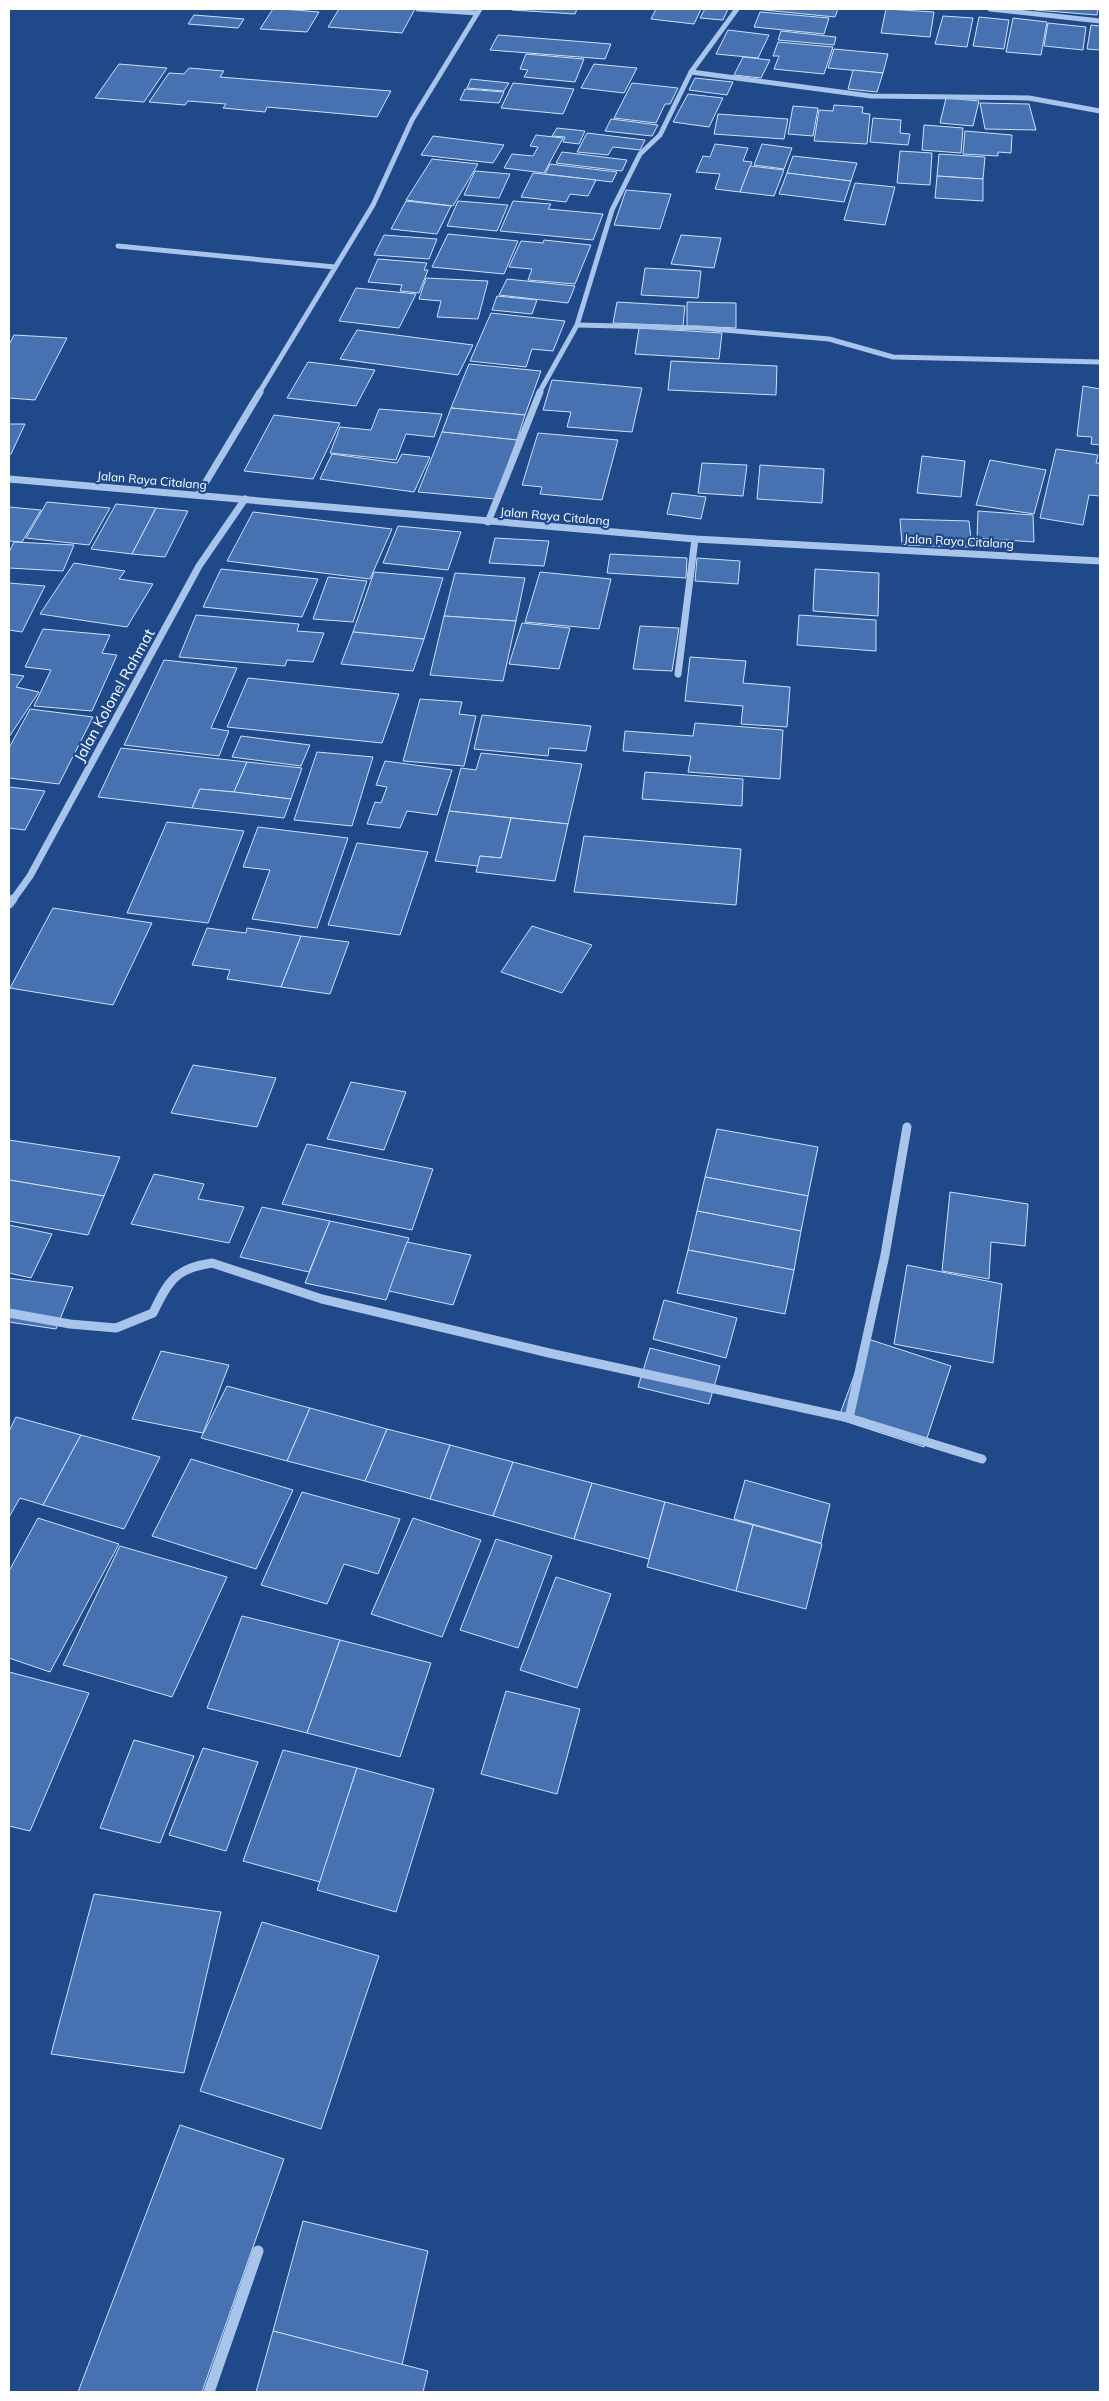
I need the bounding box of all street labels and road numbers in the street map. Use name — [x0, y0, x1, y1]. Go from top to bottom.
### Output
street label: Jalan Raya Citalang — [96, 468, 208, 492]
street label: Jalan Raya Citalang — [499, 504, 611, 528]
street label: Jalan Raya Citalang — [904, 531, 1014, 551]
street label: Jalan Kolonel Rahmat — [70, 625, 158, 765]

